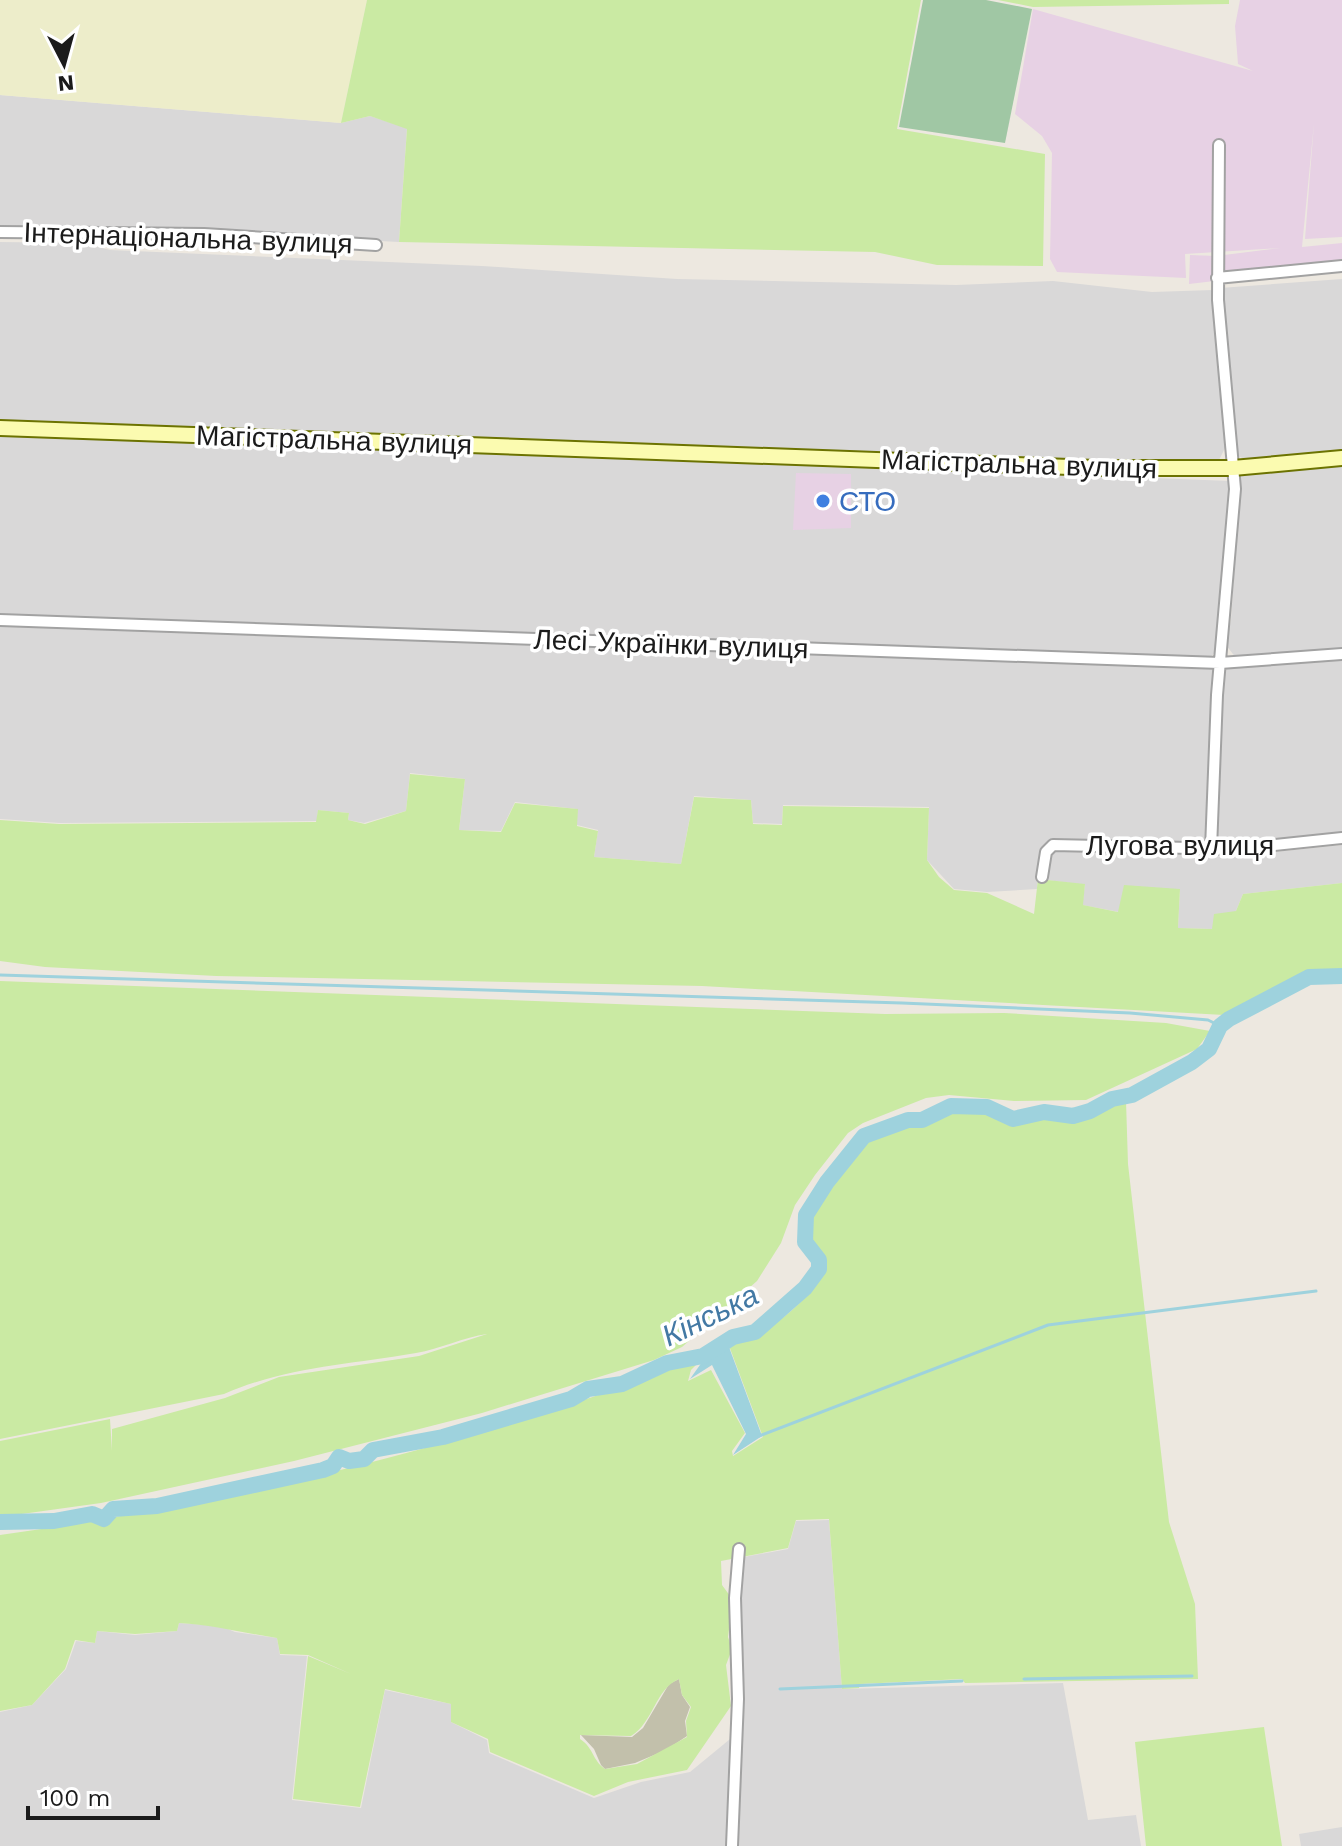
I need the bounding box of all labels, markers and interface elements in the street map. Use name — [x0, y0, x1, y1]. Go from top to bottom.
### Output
north arrow — [24, 24, 104, 104]
text: N — [57, 70, 75, 97]
street label: Інтернаціональна вулиця — [23, 216, 353, 260]
street label: Магістральна вулиця — [196, 419, 472, 461]
street label: Магістральна вулиця — [881, 443, 1157, 485]
place label: СТО — [839, 485, 896, 518]
marker: СТО — [814, 492, 832, 510]
street label: Лесі Українки вулиця — [533, 623, 809, 665]
street label: Лугова вулиця — [1086, 829, 1274, 862]
water label: Кінська — [656, 1277, 764, 1353]
scale bar — [28, 1770, 158, 1820]
text: 100 m — [40, 1784, 110, 1812]

